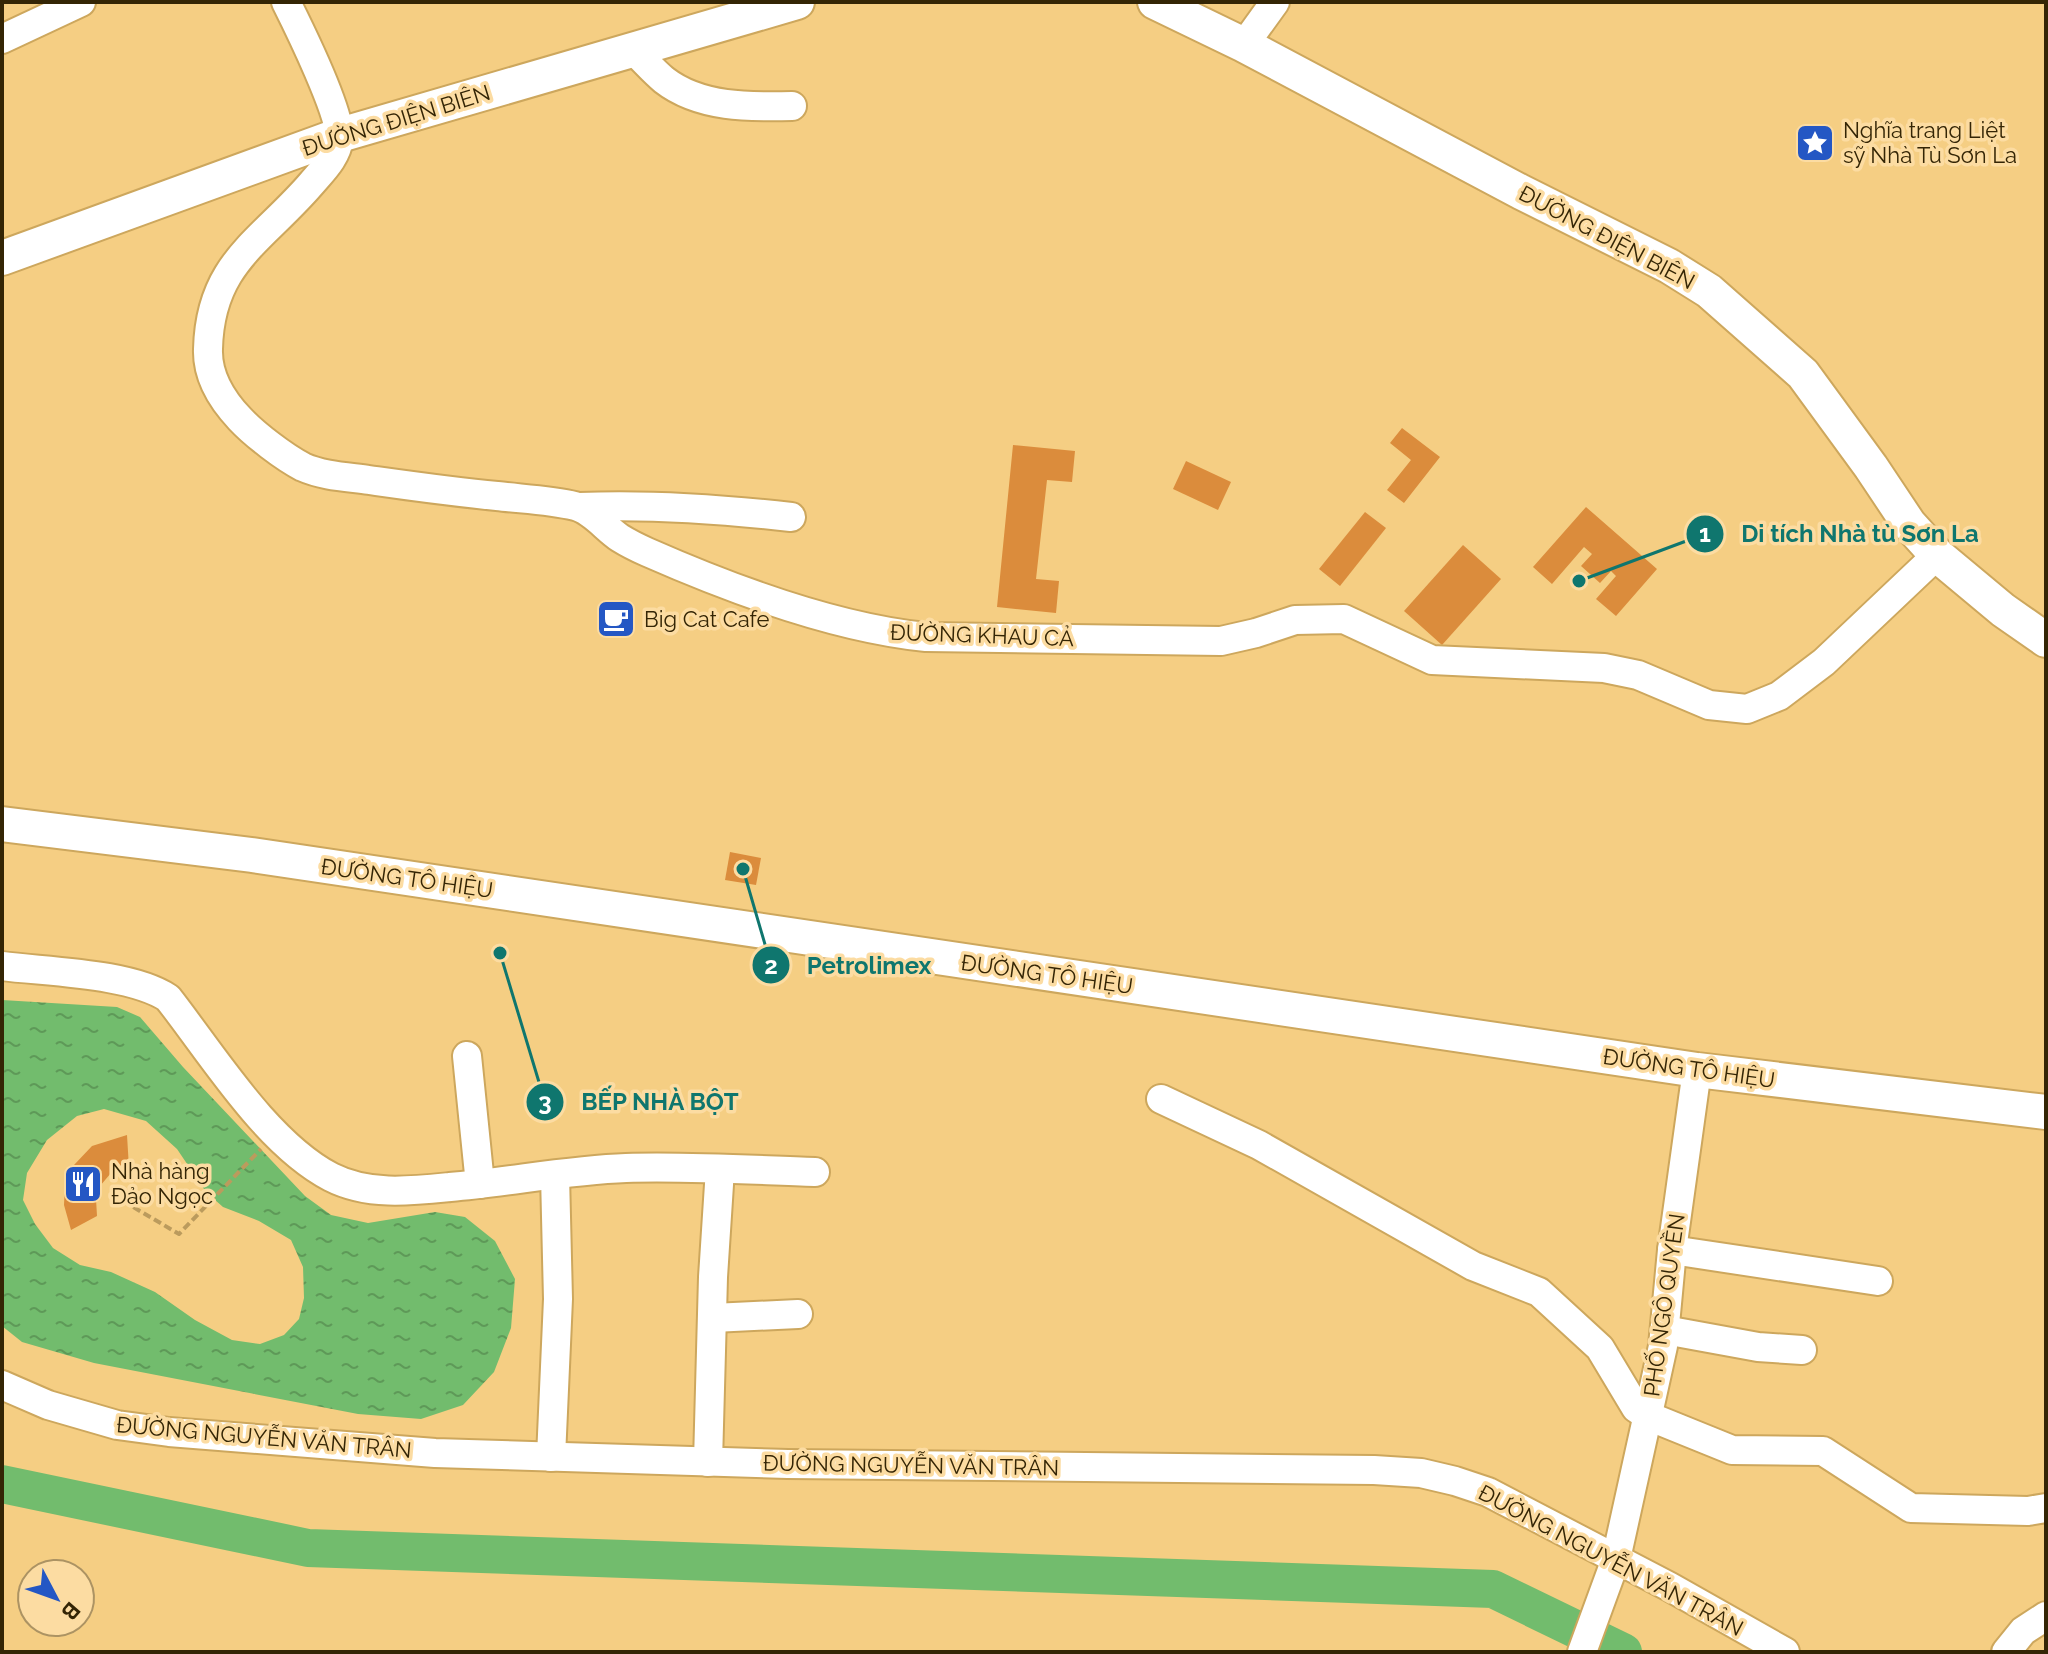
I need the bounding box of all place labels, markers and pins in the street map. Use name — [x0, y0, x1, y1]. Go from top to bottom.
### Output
place label: Nghĩa trang Liệt sỹ Nhà Tù Sơn La — [1843, 117, 2017, 168]
place icon: Nghĩa trang Liệt sỹ Nhà Tù Sơn La — [1794, 122, 1836, 164]
callout: Di tích Nhà tù Sơn La — [1685, 510, 1995, 558]
cafe icon: Big Cat Cafe — [595, 598, 637, 640]
place label: Big Cat Cafe — [644, 606, 770, 632]
callout: Petrolimex — [751, 941, 947, 989]
callout: BẾP NHÀ BỘT — [525, 1078, 756, 1126]
place label: Nhà hàng Đảo Ngọc — [111, 1158, 213, 1209]
restaurant icon: Nhà hàng Đảo Ngọc — [62, 1163, 104, 1205]

